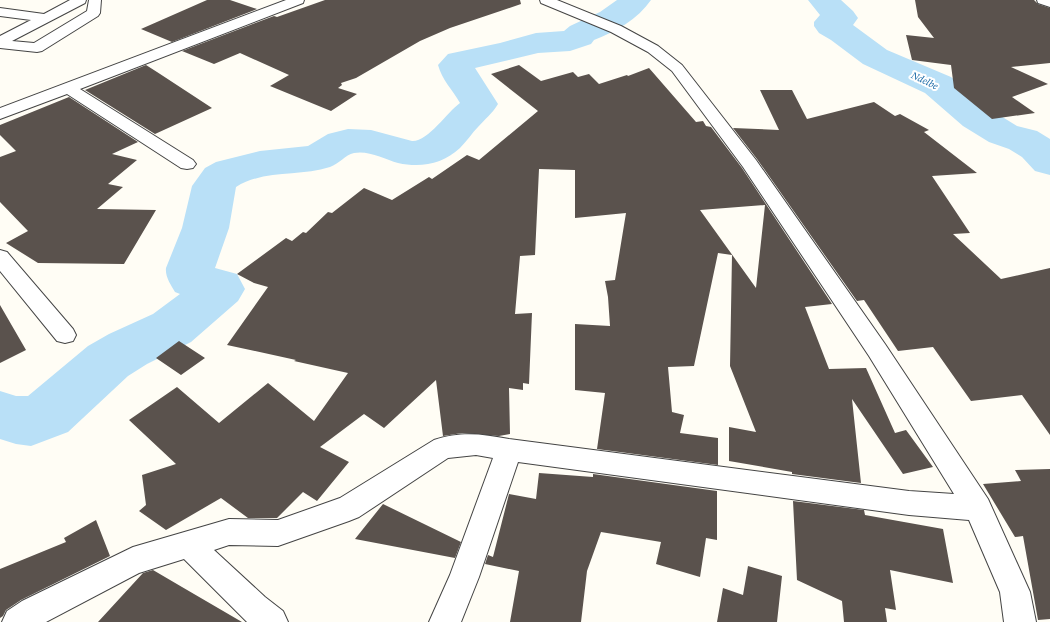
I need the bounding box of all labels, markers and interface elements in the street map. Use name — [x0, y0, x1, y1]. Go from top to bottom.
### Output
water label: Ndelbe — [908, 68, 940, 92]

